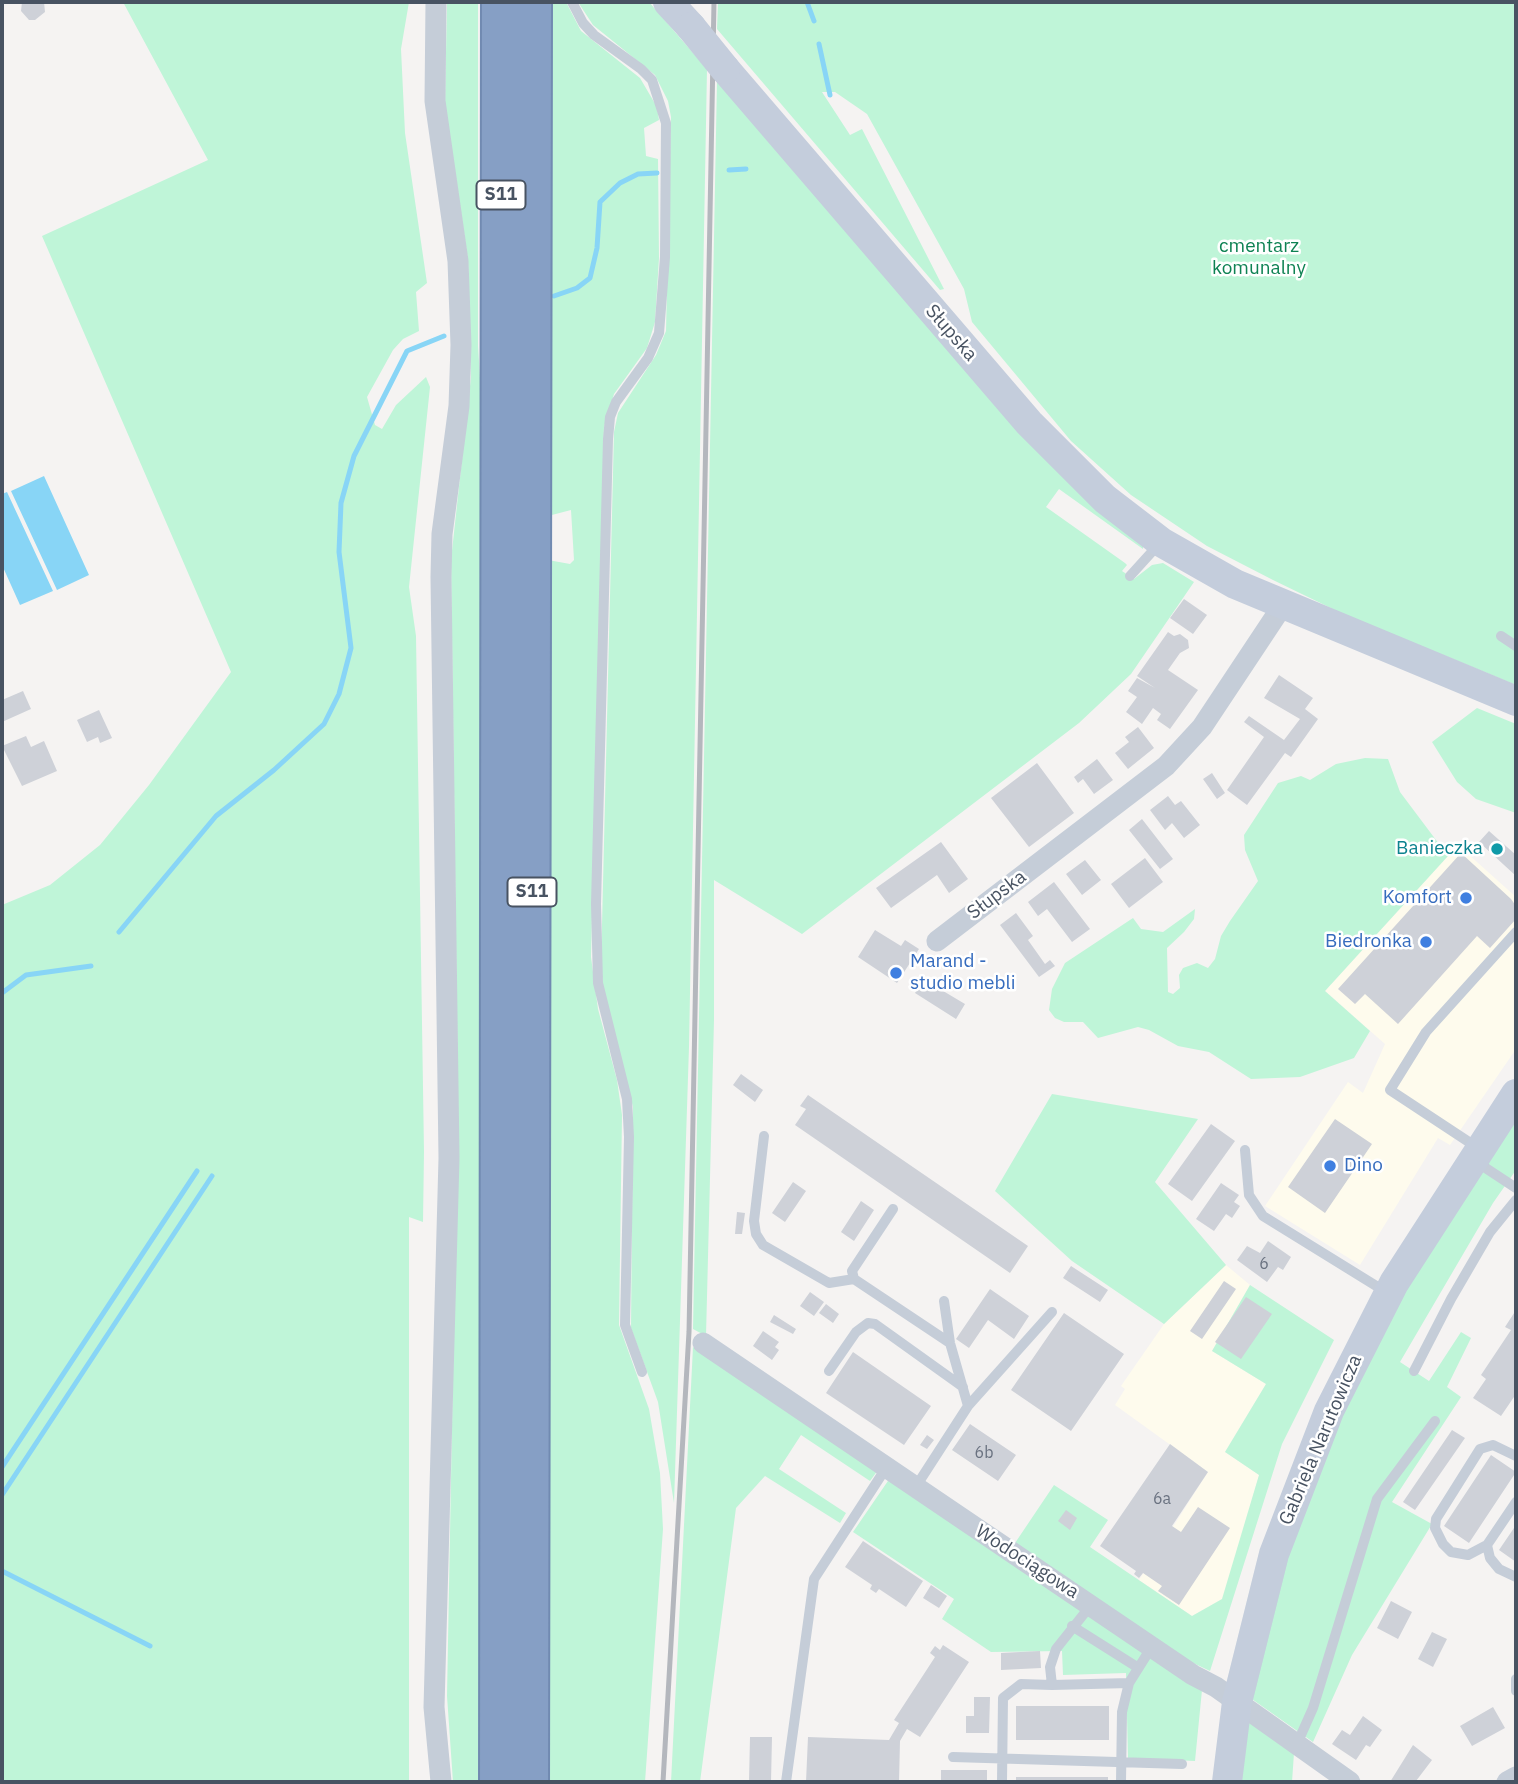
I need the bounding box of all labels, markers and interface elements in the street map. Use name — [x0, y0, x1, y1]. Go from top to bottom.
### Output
road number: S11 — [476, 180, 526, 210]
park label: cmentarz komunalny — [1212, 236, 1306, 280]
street label: Słupska — [920, 300, 982, 366]
place label: Banieczka — [1396, 838, 1483, 860]
marker: Banieczka — [1489, 841, 1505, 857]
street label: Słupska — [963, 866, 1031, 924]
road number: S11 — [508, 878, 556, 906]
place label: Komfort — [1383, 887, 1452, 909]
marker: Komfort — [1458, 890, 1474, 906]
place label: Biedronka — [1325, 931, 1412, 953]
marker: Biedronka — [1418, 934, 1434, 950]
place label: Marand - studio mebli — [910, 951, 1015, 995]
marker: Marand - studio mebli — [888, 965, 904, 981]
place label: Dino — [1344, 1155, 1383, 1177]
marker: Dino — [1322, 1158, 1338, 1174]
house number: 6 — [1259, 1254, 1269, 1274]
street label: Gabriela Narutowicza — [1275, 1351, 1367, 1529]
house number: 6b — [975, 1443, 993, 1463]
house number: 6a — [1153, 1489, 1171, 1509]
street label: Wodociągowa — [971, 1520, 1083, 1604]

